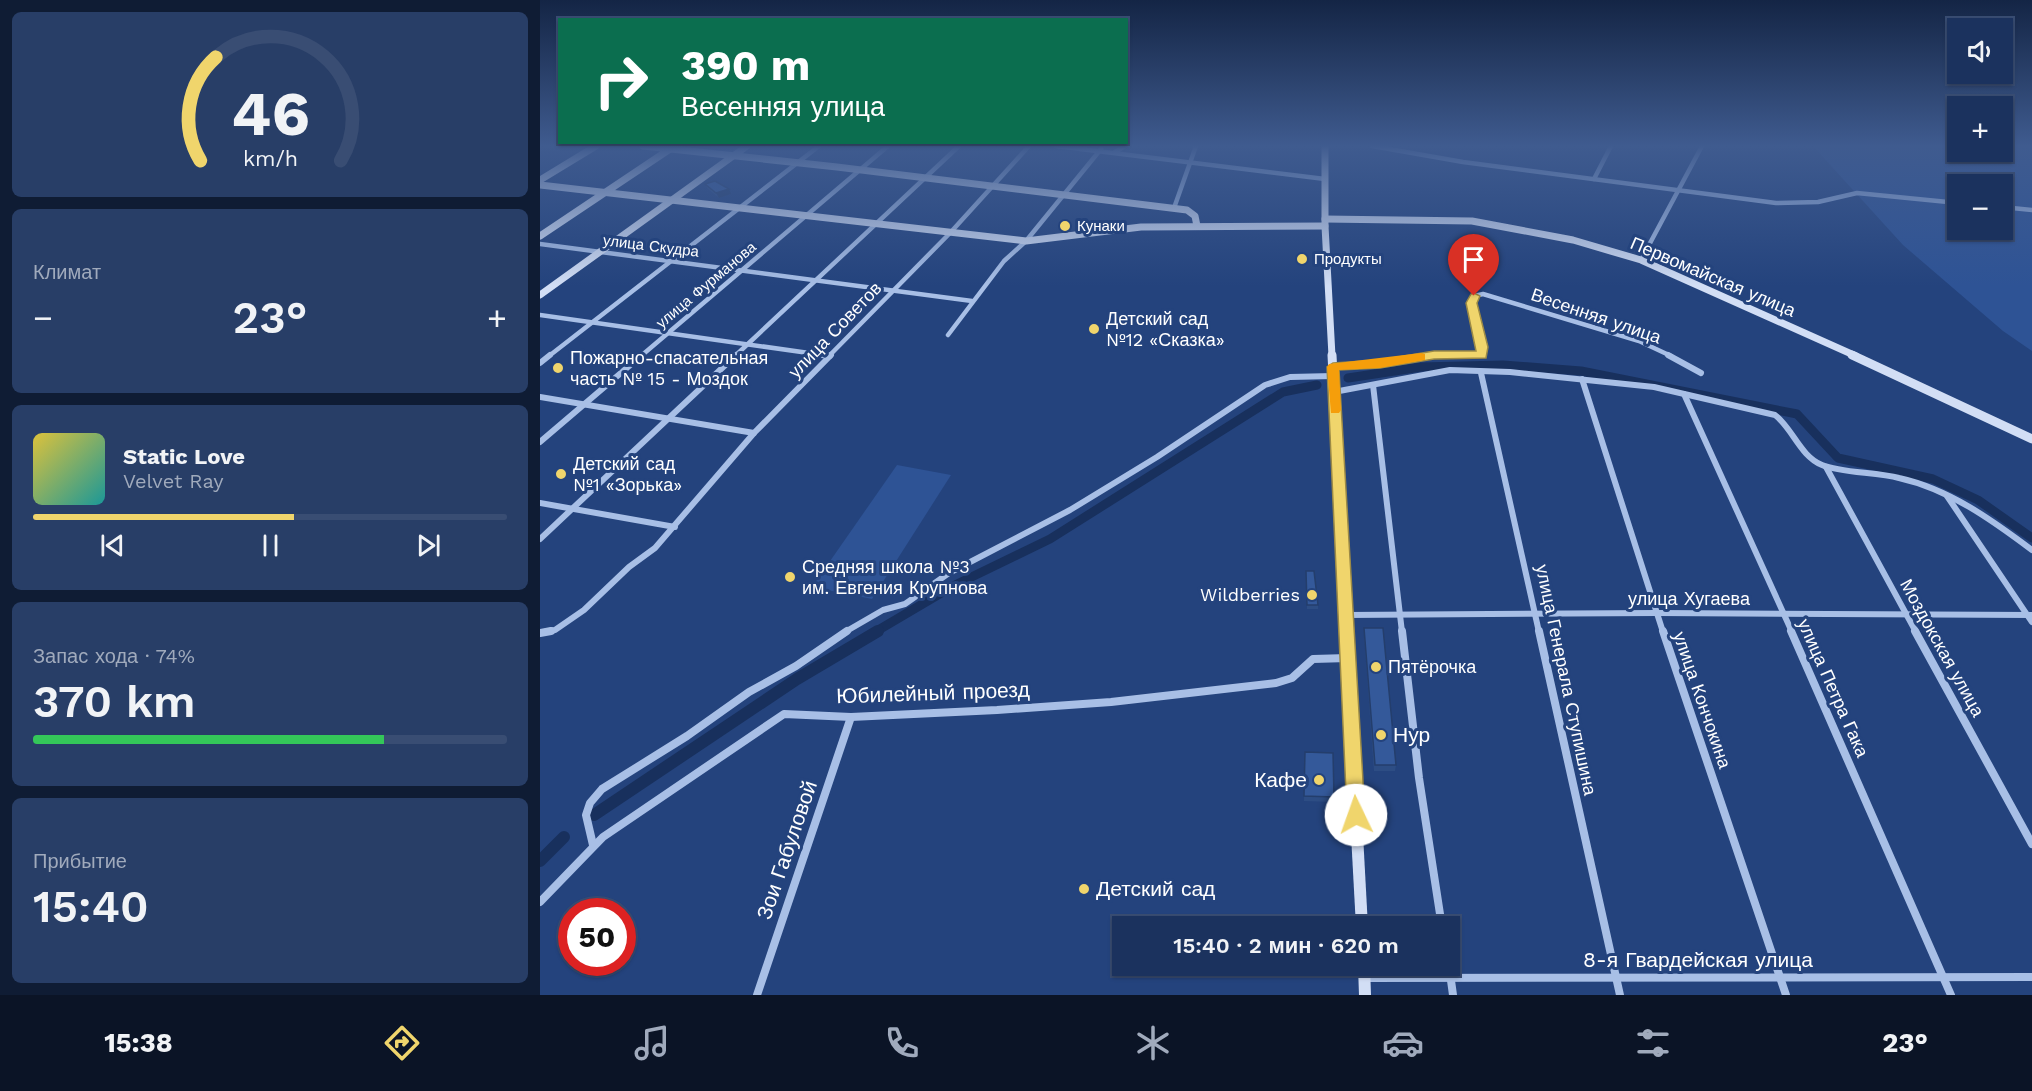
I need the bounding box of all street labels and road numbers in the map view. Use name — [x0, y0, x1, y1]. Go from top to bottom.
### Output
street label: улица Скудра — [602, 231, 701, 261]
street label: Первомайская улица — [1627, 232, 1800, 321]
street label: улица Фурманова — [652, 238, 760, 332]
street label: улица Советов — [784, 277, 886, 382]
street label: Весенняя улица — [1528, 283, 1665, 348]
street label: улица Генерала Ступишина — [1532, 563, 1601, 798]
street label: Моздокская улица — [1896, 575, 1989, 721]
street label: улица Хугаева — [1628, 588, 1751, 609]
street label: улица Петра Гака — [1793, 615, 1874, 761]
street label: улица Кончокина — [1669, 629, 1736, 772]
street label: Юбилейный проезд — [836, 677, 1030, 708]
street label: Зои Габуловой — [751, 777, 822, 923]
street label: 8-я Гвардейская улица — [1583, 947, 1813, 972]

